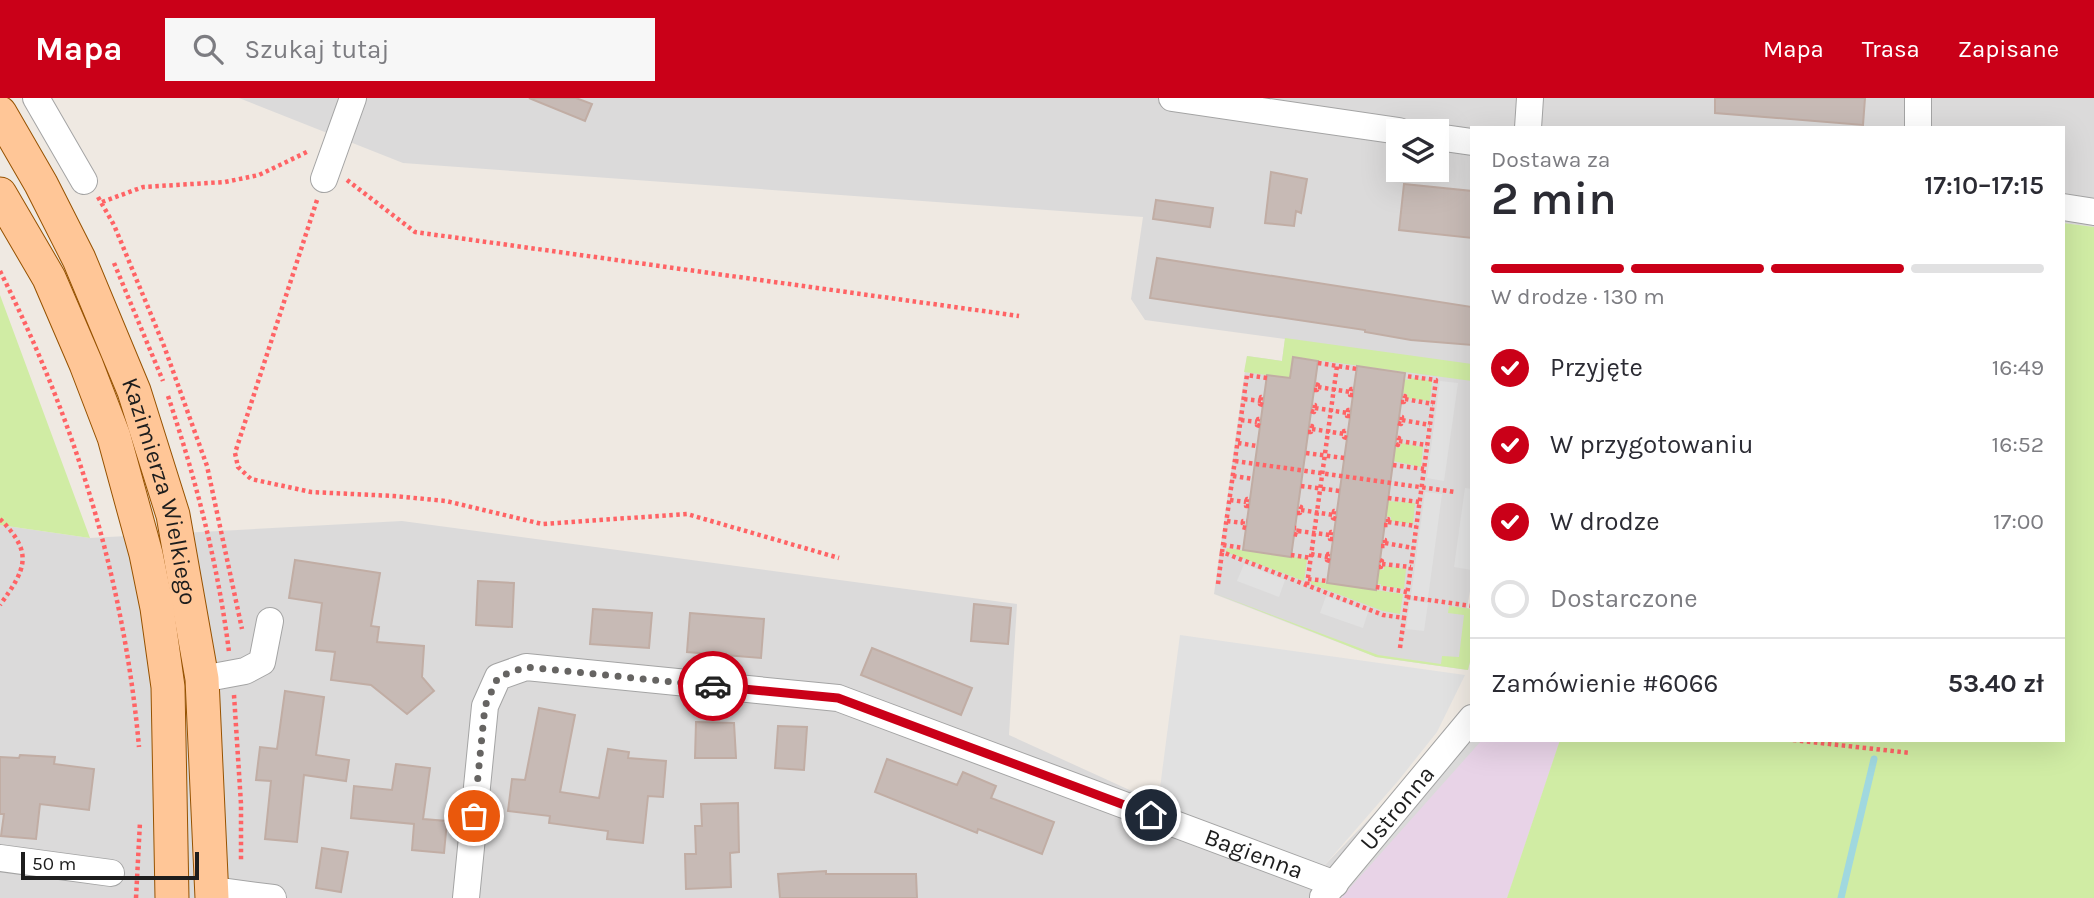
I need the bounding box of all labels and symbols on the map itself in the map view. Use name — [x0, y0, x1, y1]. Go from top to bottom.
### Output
street label: Kazimierza Wielkiego — [116, 373, 203, 607]
courier — [678, 651, 748, 721]
street label: Ustronna — [1354, 760, 1440, 856]
pin — [1121, 785, 1181, 845]
pin — [444, 786, 504, 846]
street label: Bagienna — [1201, 822, 1307, 885]
scale bar — [21, 849, 200, 881]

